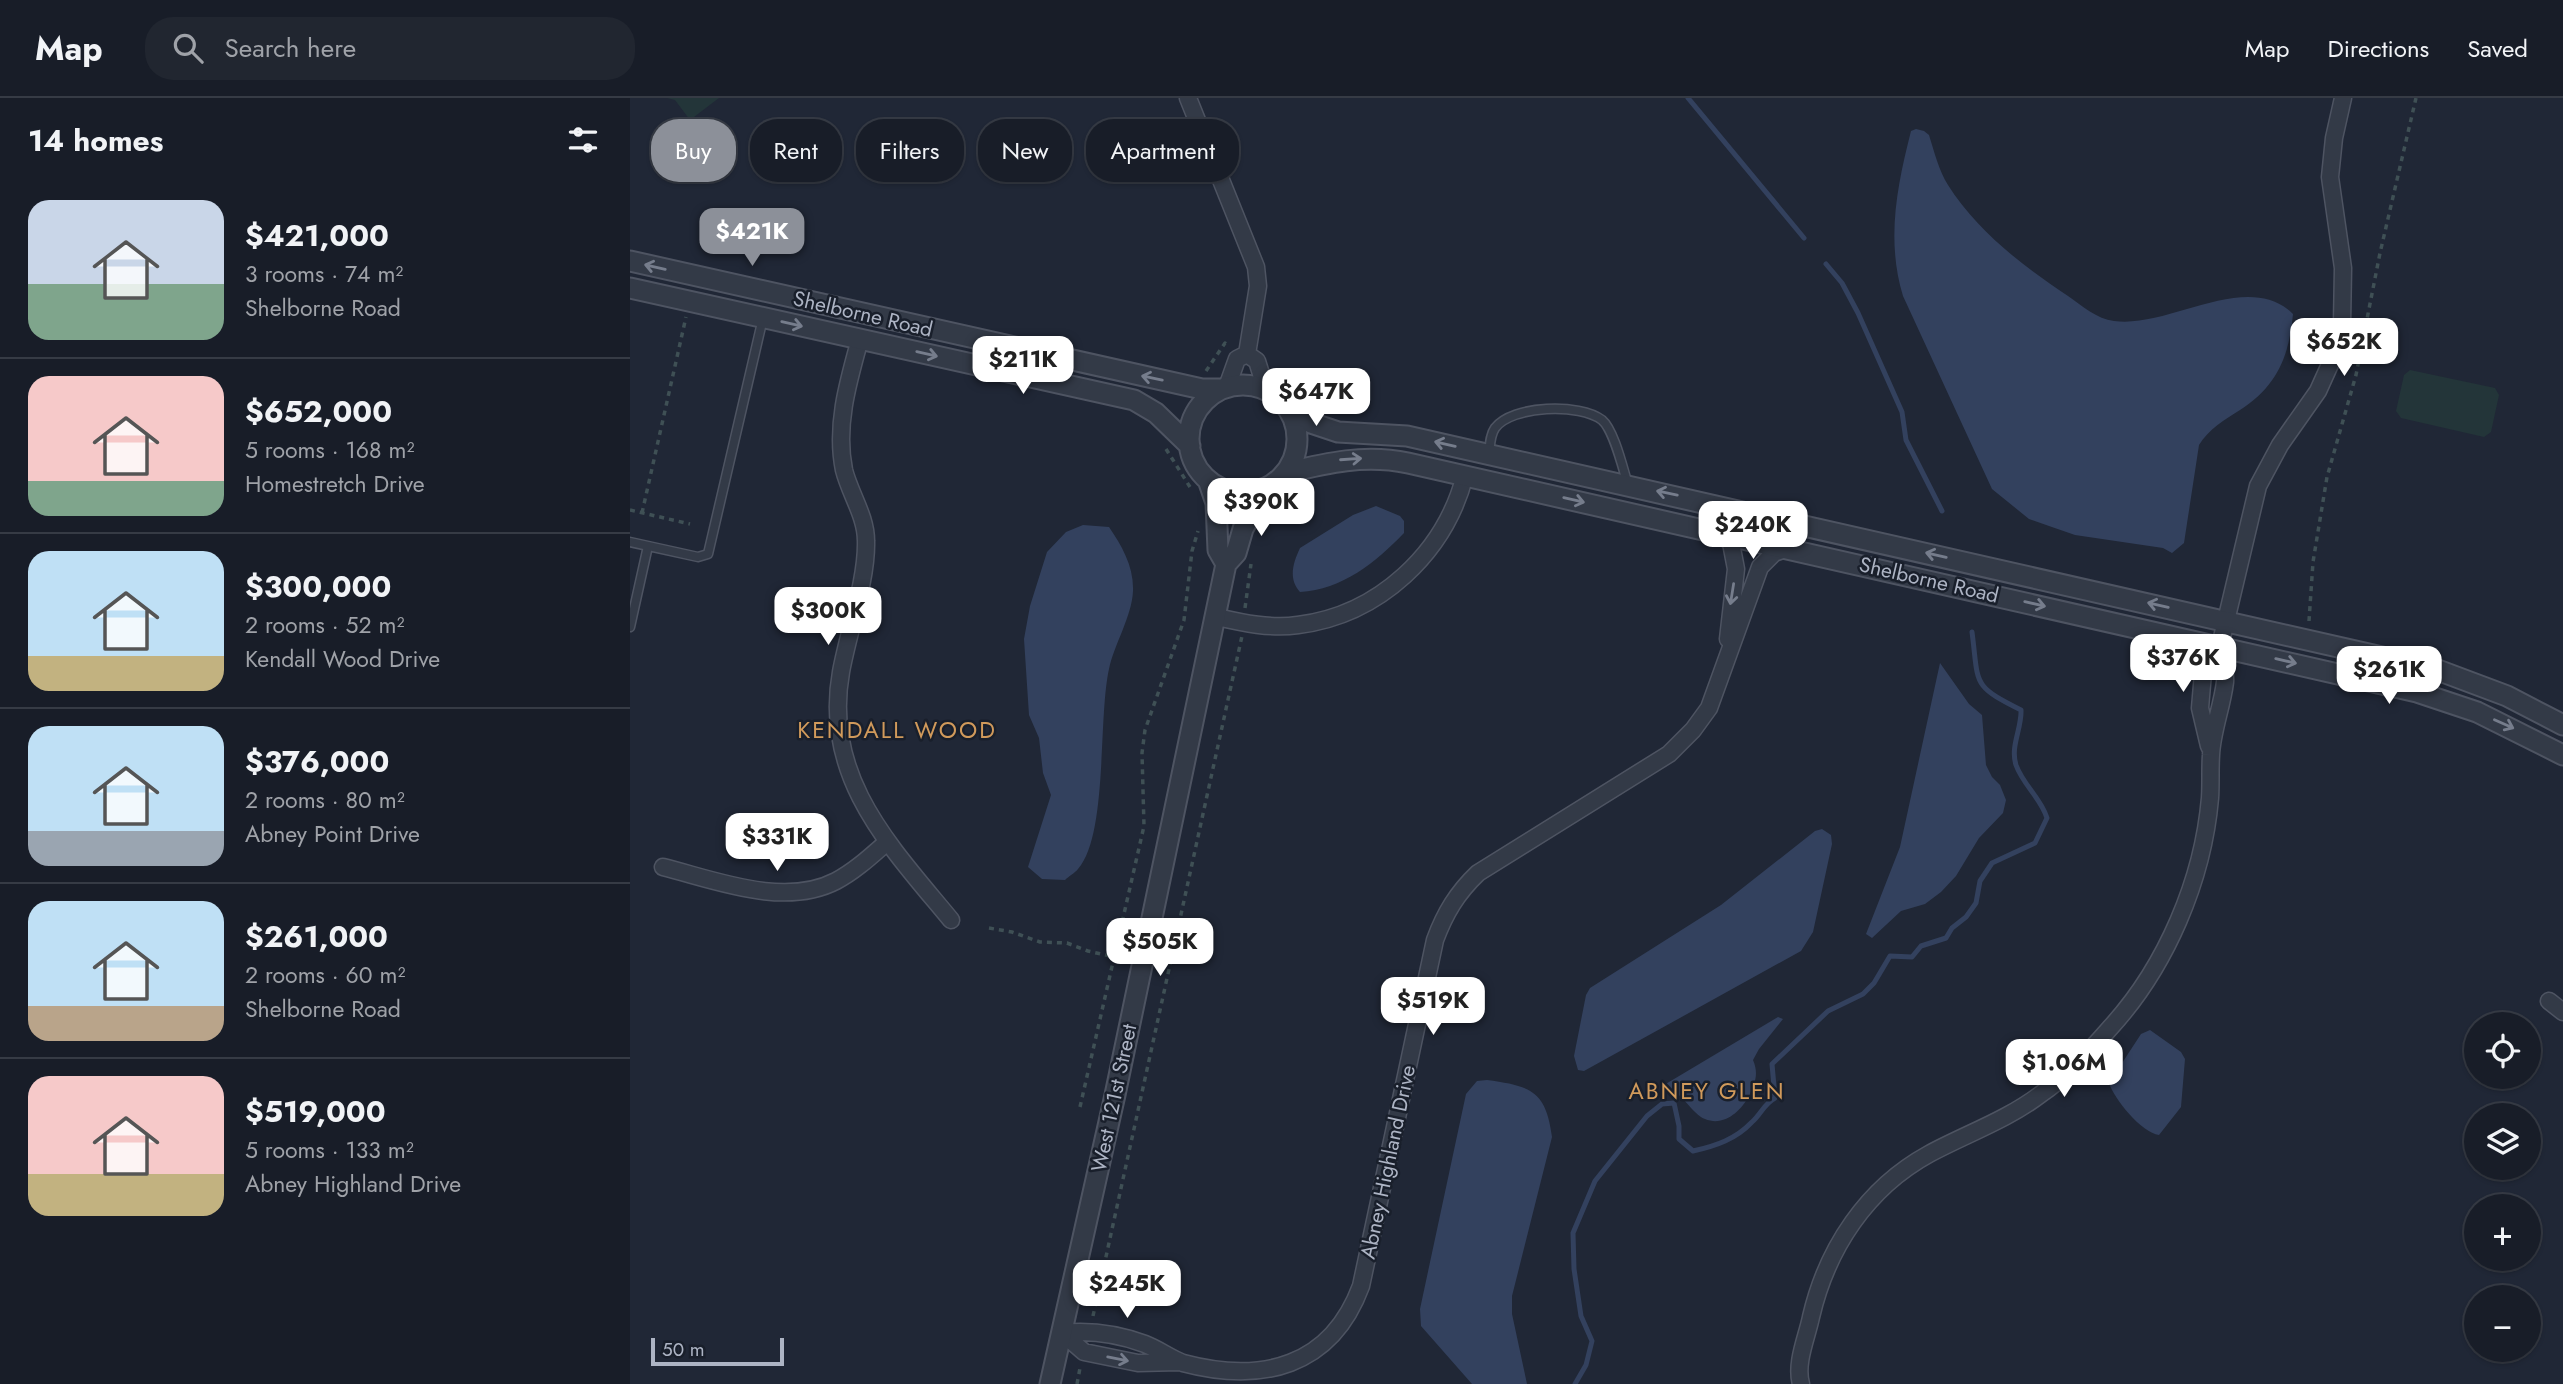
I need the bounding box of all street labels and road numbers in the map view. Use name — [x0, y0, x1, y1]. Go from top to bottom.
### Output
street label: Shelborne Road — [790, 283, 936, 345]
street label: Shelborne Road — [1856, 549, 2002, 611]
street label: West 121st Street — [1084, 1021, 1144, 1175]
street label: Abney Highland Drive — [1353, 1062, 1423, 1262]

